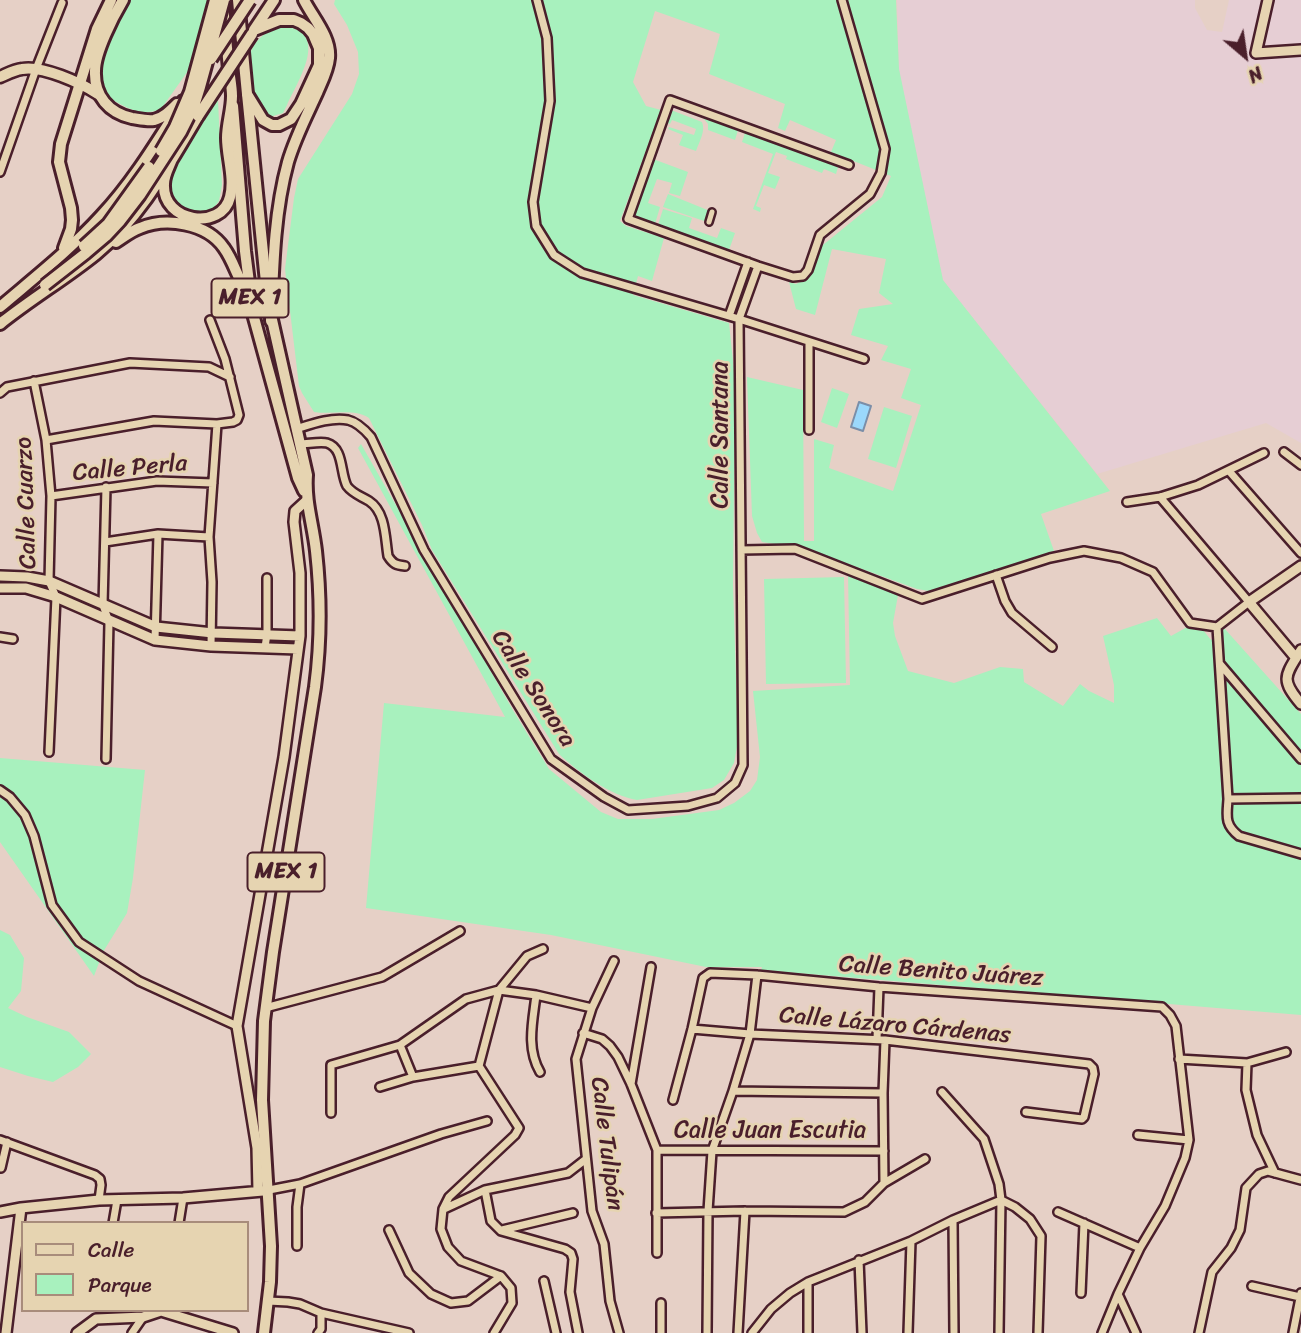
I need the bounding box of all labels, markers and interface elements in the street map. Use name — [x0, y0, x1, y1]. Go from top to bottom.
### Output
north arrow — [1210, 21, 1280, 91]
text: N — [1242, 57, 1269, 92]
road number: MEX 1 — [212, 278, 288, 318]
street label: Calle Santana — [707, 362, 735, 508]
street label: Calle Cuarzo — [10, 436, 44, 570]
street label: Calle Perla — [72, 450, 188, 488]
street label: Calle Sonora — [485, 625, 581, 753]
road number: MEX 1 — [247, 852, 324, 892]
street label: Calle Benito Juárez — [838, 950, 1044, 994]
street label: Calle Lázaro Cárdenas — [778, 1002, 1012, 1050]
street label: Calle Tulipán — [584, 1075, 628, 1213]
street label: Calle Juan Escutia — [674, 1117, 866, 1145]
legend — [21, 1221, 248, 1312]
text: Calle — [88, 1231, 134, 1269]
text: Parque — [88, 1266, 152, 1304]

